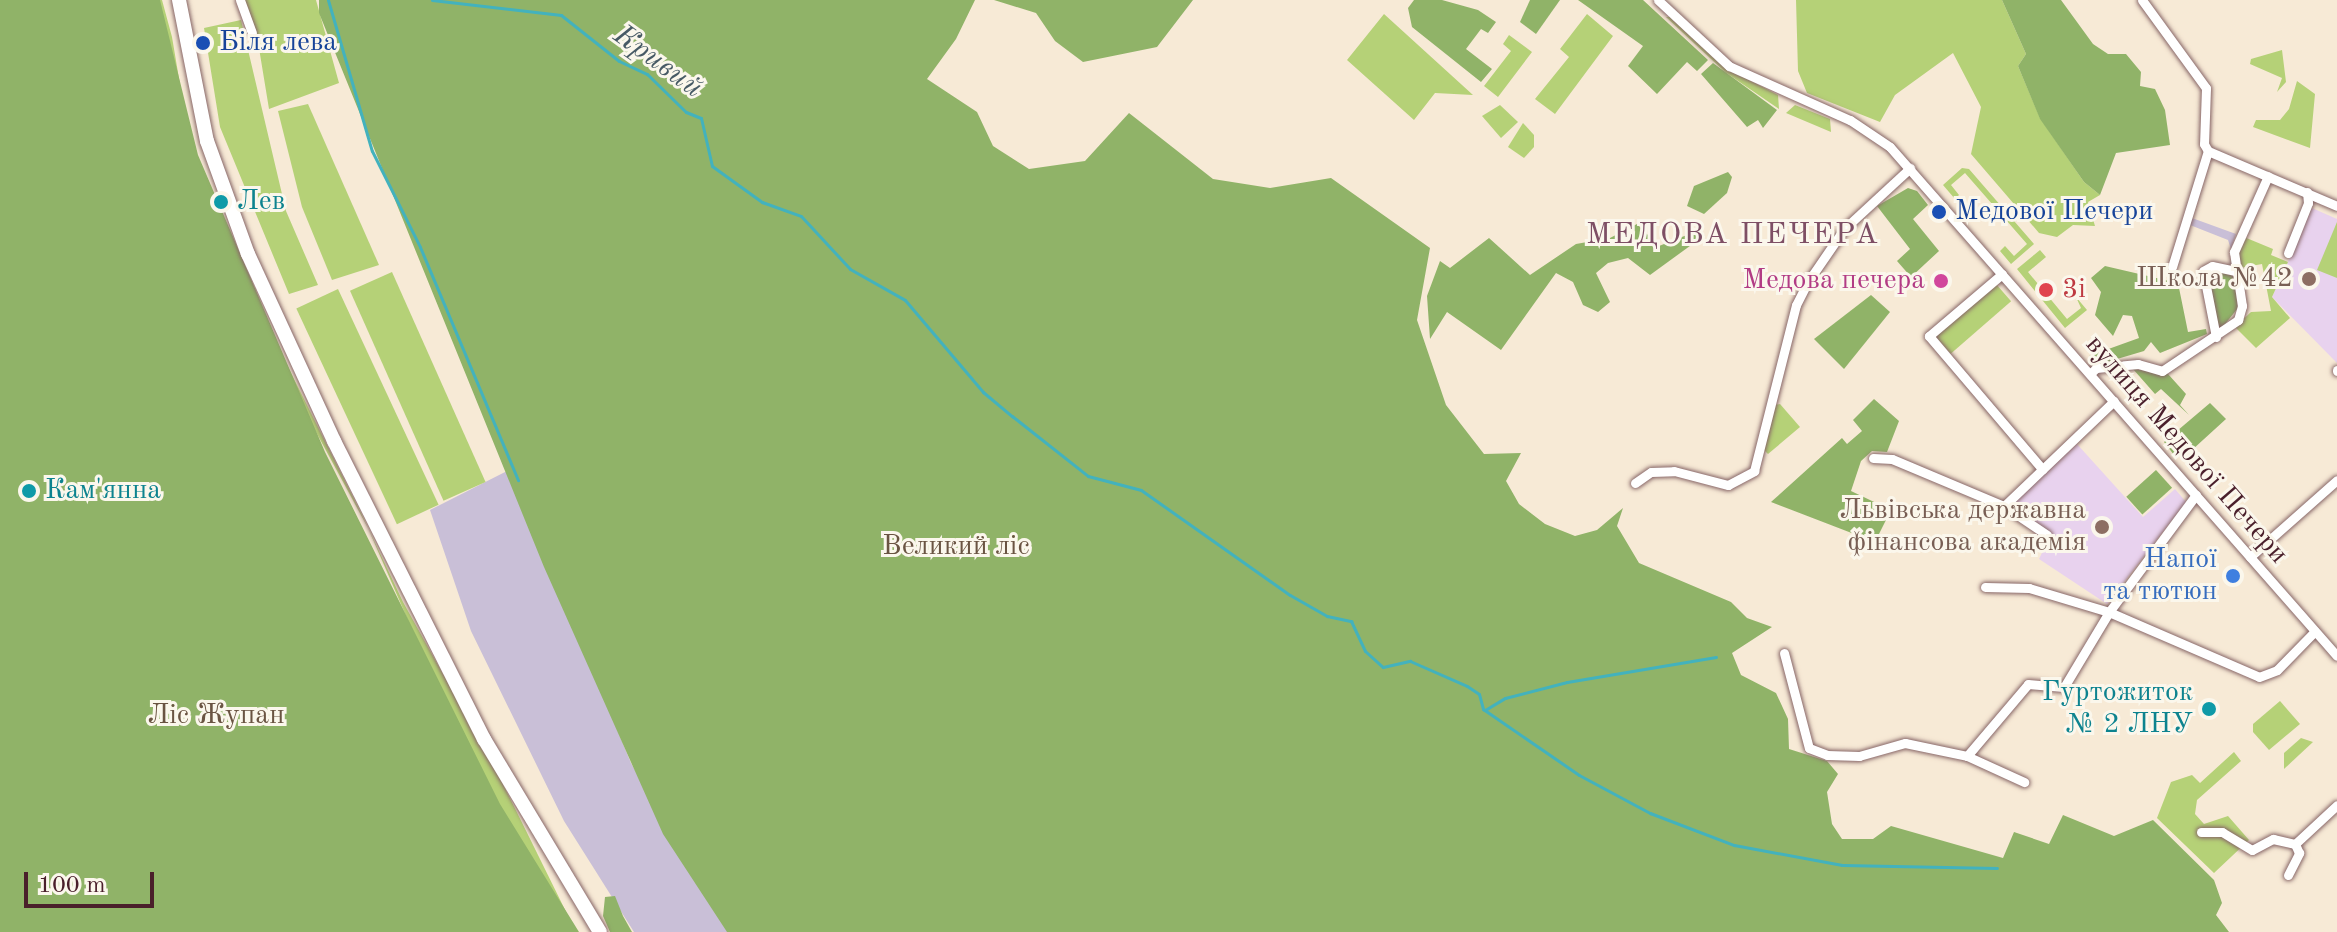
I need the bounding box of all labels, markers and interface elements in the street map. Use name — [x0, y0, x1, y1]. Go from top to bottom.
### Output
water label: Кривий — [606, 18, 710, 106]
place label: Бiля лева — [219, 26, 337, 60]
marker: Бiля лева — [194, 34, 212, 52]
place label: Лев — [237, 185, 285, 219]
marker: Лев — [212, 193, 230, 211]
place label: Медової Печери — [1955, 195, 2153, 229]
marker: Медової Печери — [1930, 203, 1948, 221]
district label: МЕДОВА ПЕЧЕРА — [1586, 217, 1880, 253]
place label: Школа №42 — [2136, 262, 2293, 296]
place label: Медова печера — [1742, 264, 1925, 298]
marker: Школа №42 — [2300, 270, 2318, 288]
marker: Медова печера — [1932, 272, 1950, 290]
place label: 3і — [2062, 273, 2086, 307]
marker: 3і — [2037, 281, 2055, 299]
street label: вулиця Медової Печери — [2078, 329, 2294, 571]
place label: Кам'янна — [45, 474, 161, 508]
marker: Кам'янна — [20, 482, 38, 500]
place label: Львівська державна фінансова академія — [1840, 494, 2086, 560]
marker: Львівська державна фінансова академія — [2093, 518, 2111, 536]
park label: Великий ліс — [882, 530, 1030, 564]
place label: Напої та тютюн — [2103, 543, 2217, 609]
marker: Напої та тютюн — [2224, 567, 2242, 585]
place label: Гуртожиток № 2 ЛНУ — [2042, 676, 2193, 742]
park label: Ліс Жупан — [148, 699, 284, 733]
marker: Гуртожиток № 2 ЛНУ — [2200, 700, 2218, 718]
scale bar — [28, 856, 158, 906]
text: 100 m — [38, 874, 106, 898]

